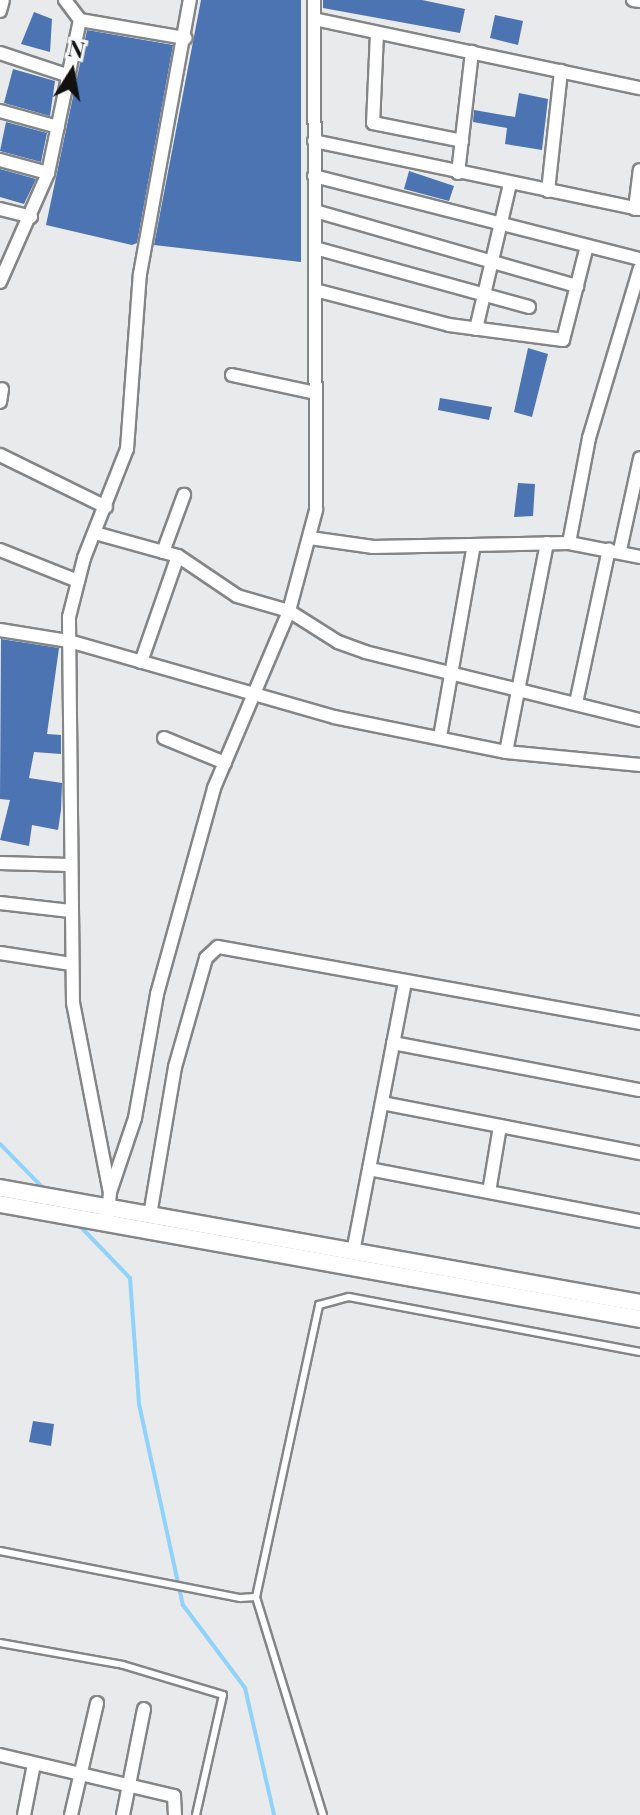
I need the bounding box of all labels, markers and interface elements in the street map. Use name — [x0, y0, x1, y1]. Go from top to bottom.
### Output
north arrow — [32, 32, 112, 112]
text: N — [66, 32, 87, 65]

